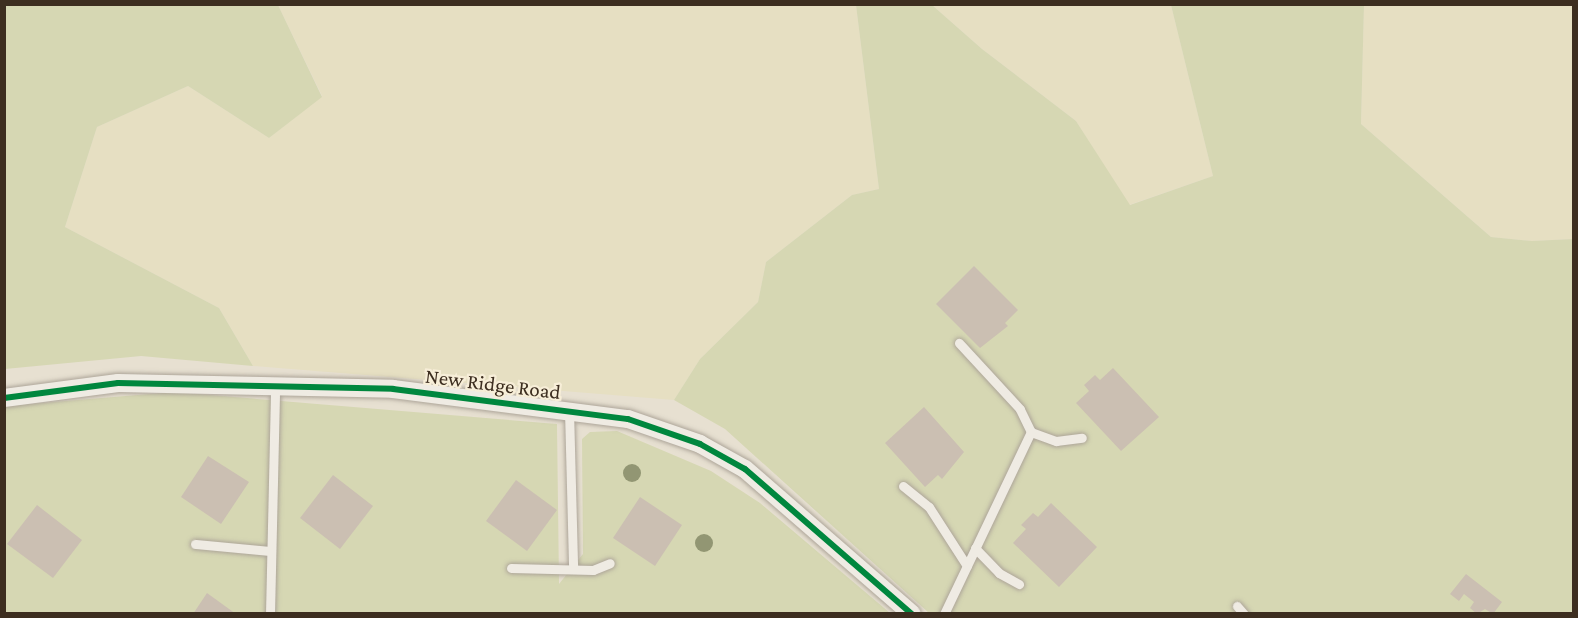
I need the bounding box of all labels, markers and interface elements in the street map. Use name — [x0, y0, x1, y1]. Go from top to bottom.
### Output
street label: New Ridge Road — [424, 363, 562, 405]

